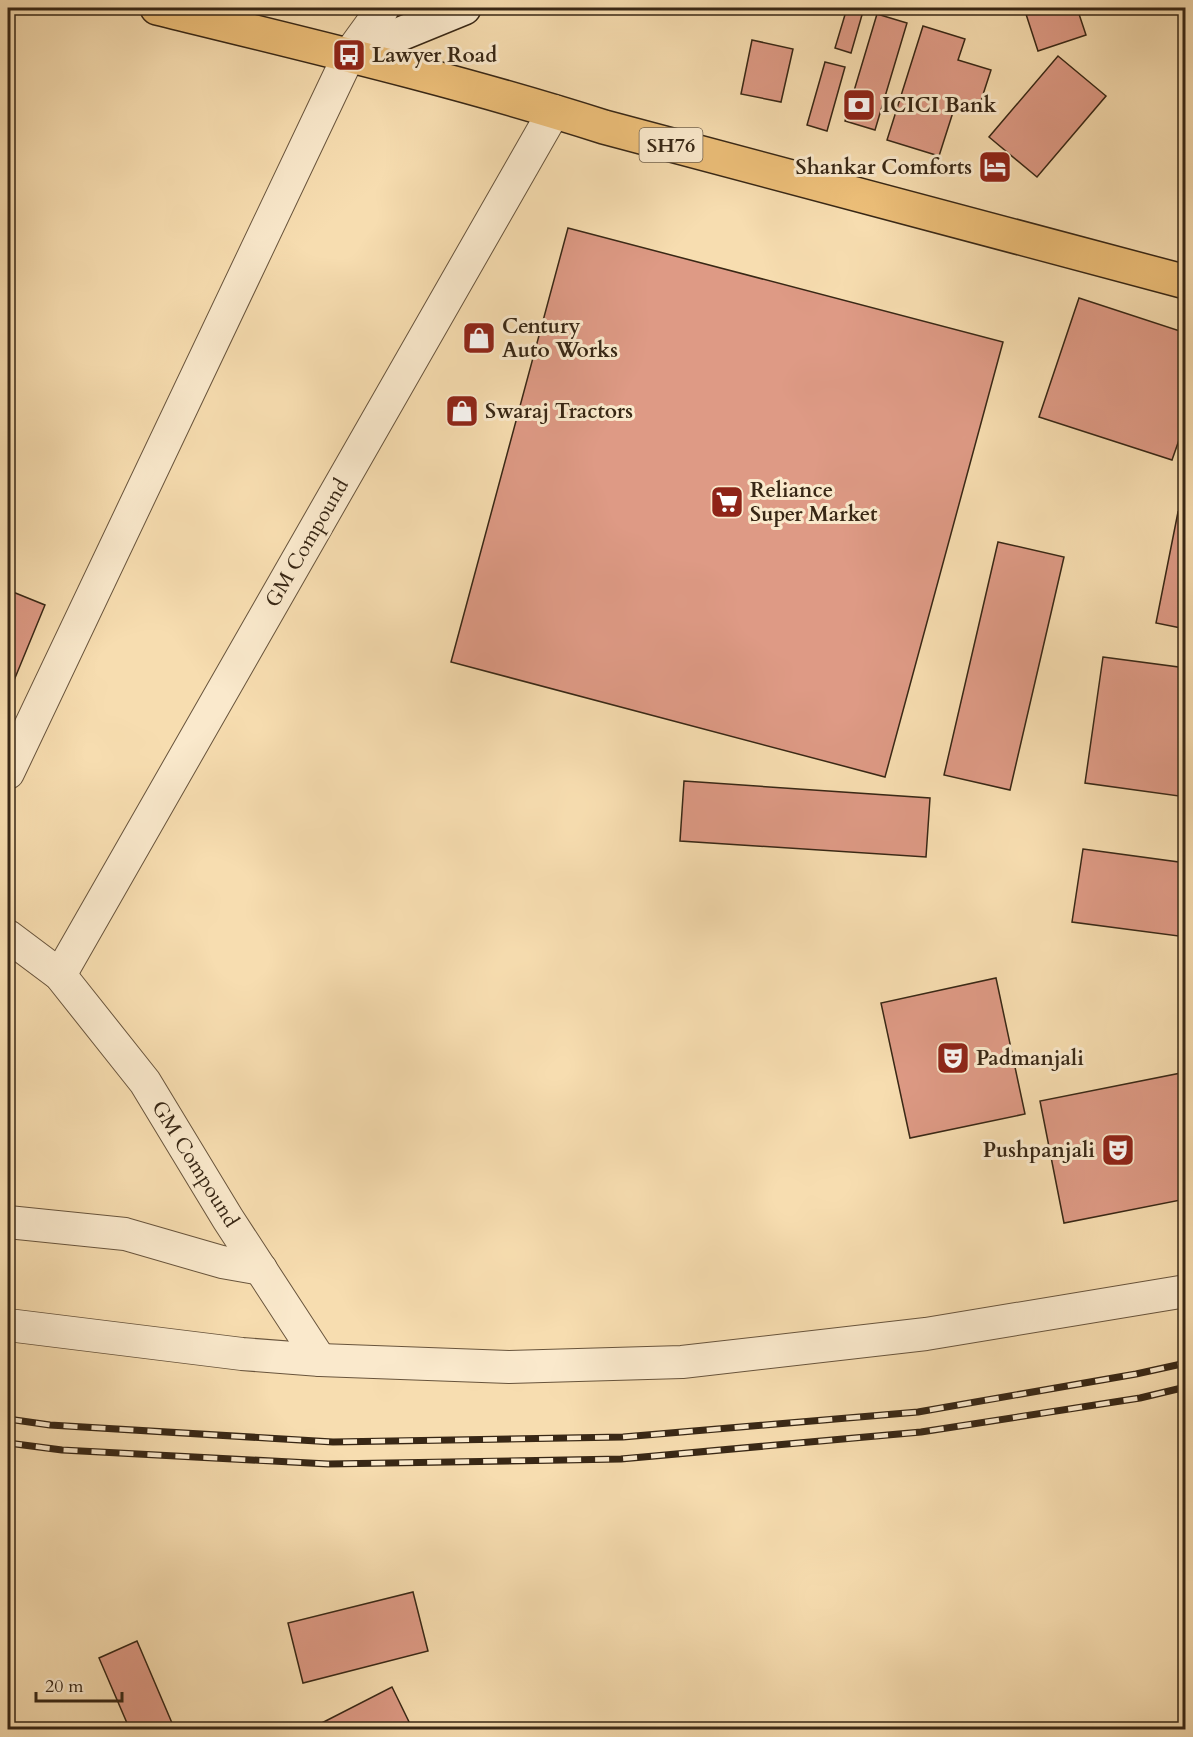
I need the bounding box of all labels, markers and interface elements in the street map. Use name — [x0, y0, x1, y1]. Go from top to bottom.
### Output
bus stop icon: Lawyer Road — [331, 37, 367, 73]
place label: Lawyer Road — [372, 41, 497, 70]
bank icon: ICICI Bank — [841, 87, 877, 123]
place label: ICICI Bank — [882, 91, 997, 120]
road number: SH76 — [640, 128, 702, 162]
hotel icon: Shankar Comforts — [977, 149, 1013, 185]
place label: Shankar Comforts — [795, 153, 972, 182]
place label: Century Auto Works — [502, 312, 618, 365]
shop icon: Century Auto Works — [461, 320, 497, 356]
shop icon: Swaraj Tractors — [444, 393, 480, 429]
place label: Swaraj Tractors — [485, 397, 633, 426]
street label: GM Compound — [258, 473, 356, 613]
place label: Reliance Super Market — [750, 476, 878, 529]
supermarket icon: Reliance Super Market — [709, 484, 745, 520]
theatre icon: Padmanjali — [935, 1040, 971, 1076]
place label: Padmanjali — [976, 1044, 1084, 1073]
street label: GM Compound — [144, 1095, 246, 1233]
theatre icon: Pushpanjali — [1100, 1132, 1136, 1168]
place label: Pushpanjali — [983, 1136, 1095, 1165]
scale bar — [36, 1665, 122, 1703]
text: 20 m — [45, 1674, 84, 1699]

